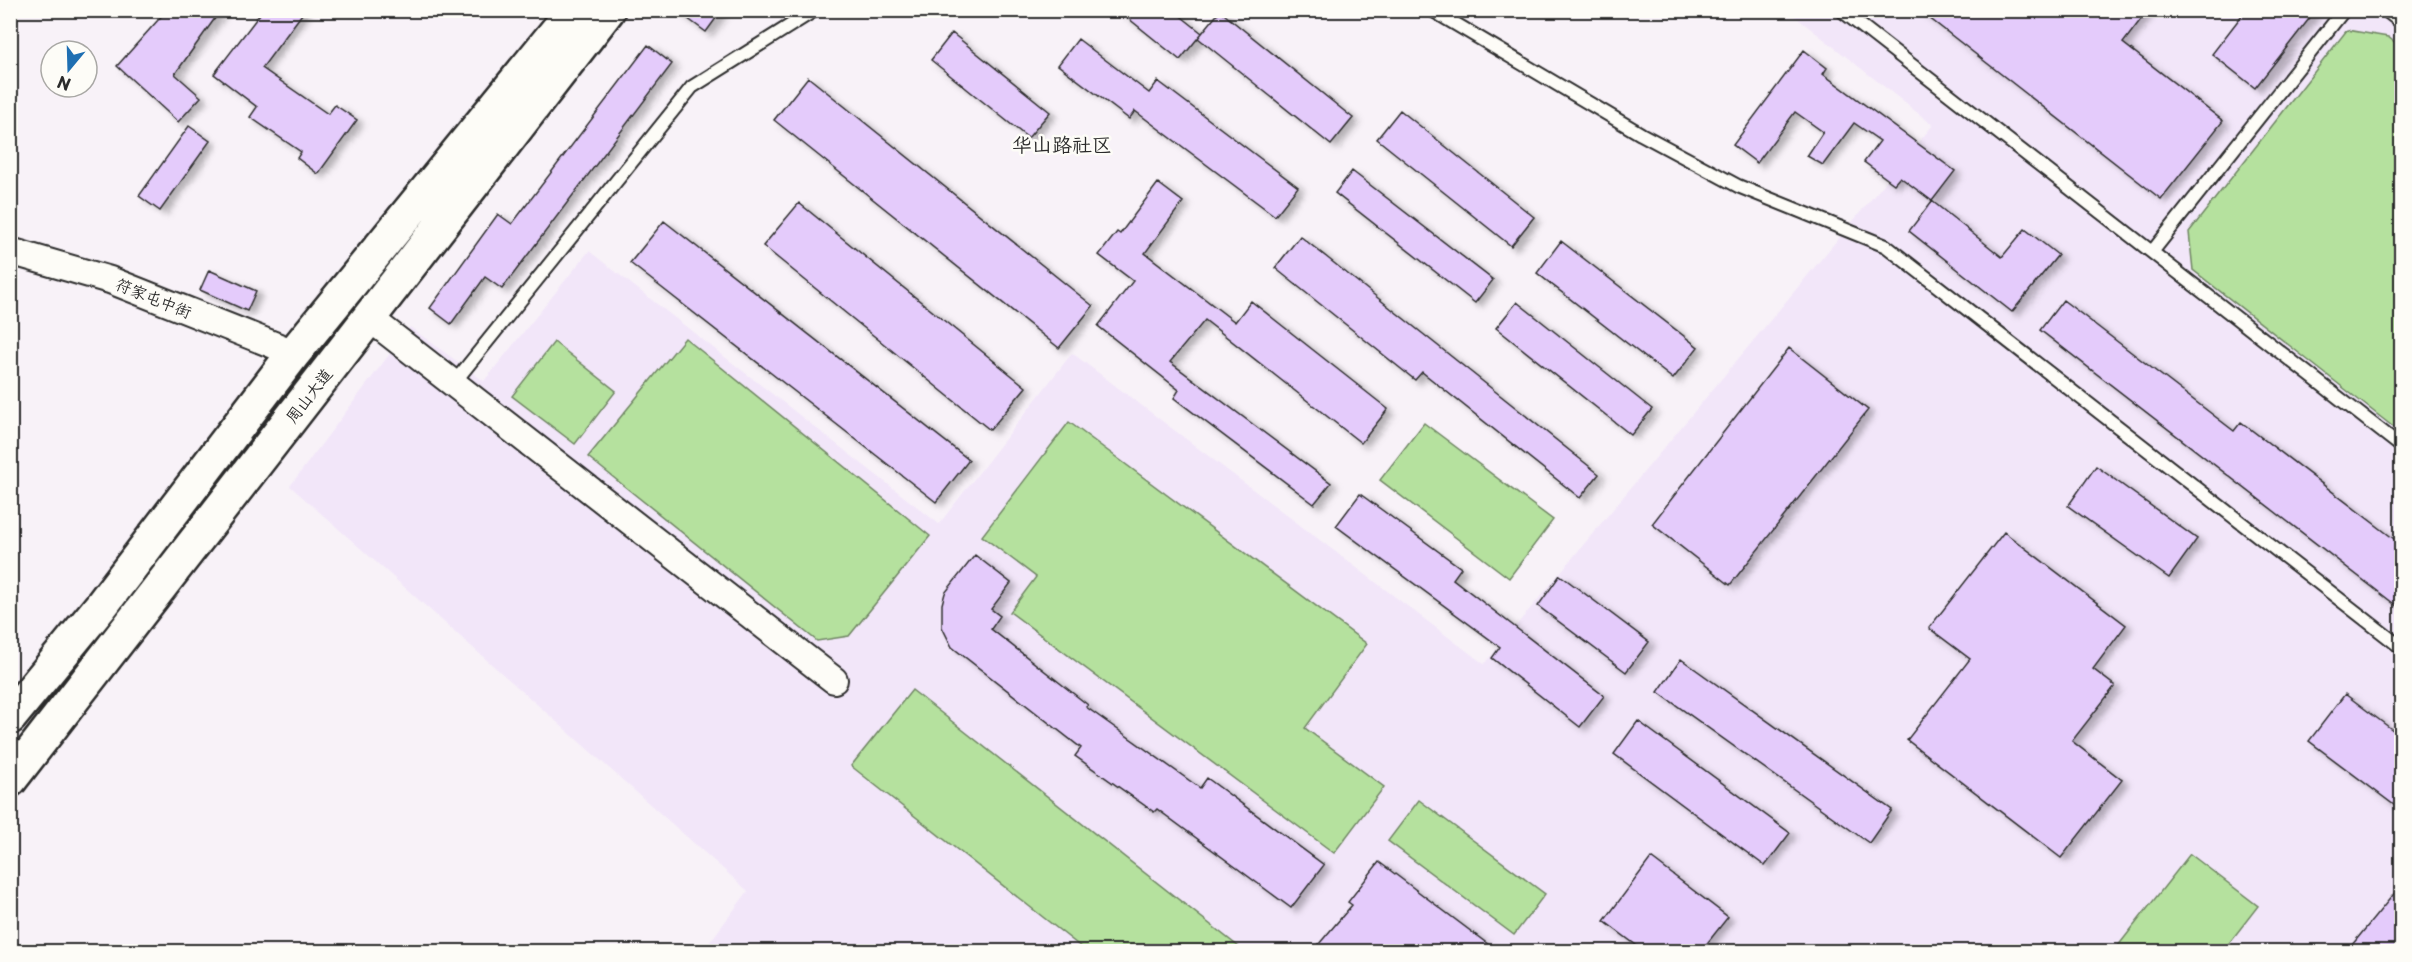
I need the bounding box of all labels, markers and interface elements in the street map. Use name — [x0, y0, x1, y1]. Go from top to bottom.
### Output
north arrow — [39, 39, 99, 99]
text: N — [54, 71, 74, 98]
district label: 华山路社区 — [1012, 129, 1112, 159]
street label: 符家屯中街 — [112, 271, 196, 323]
street label: 周山大道 — [279, 362, 337, 428]

